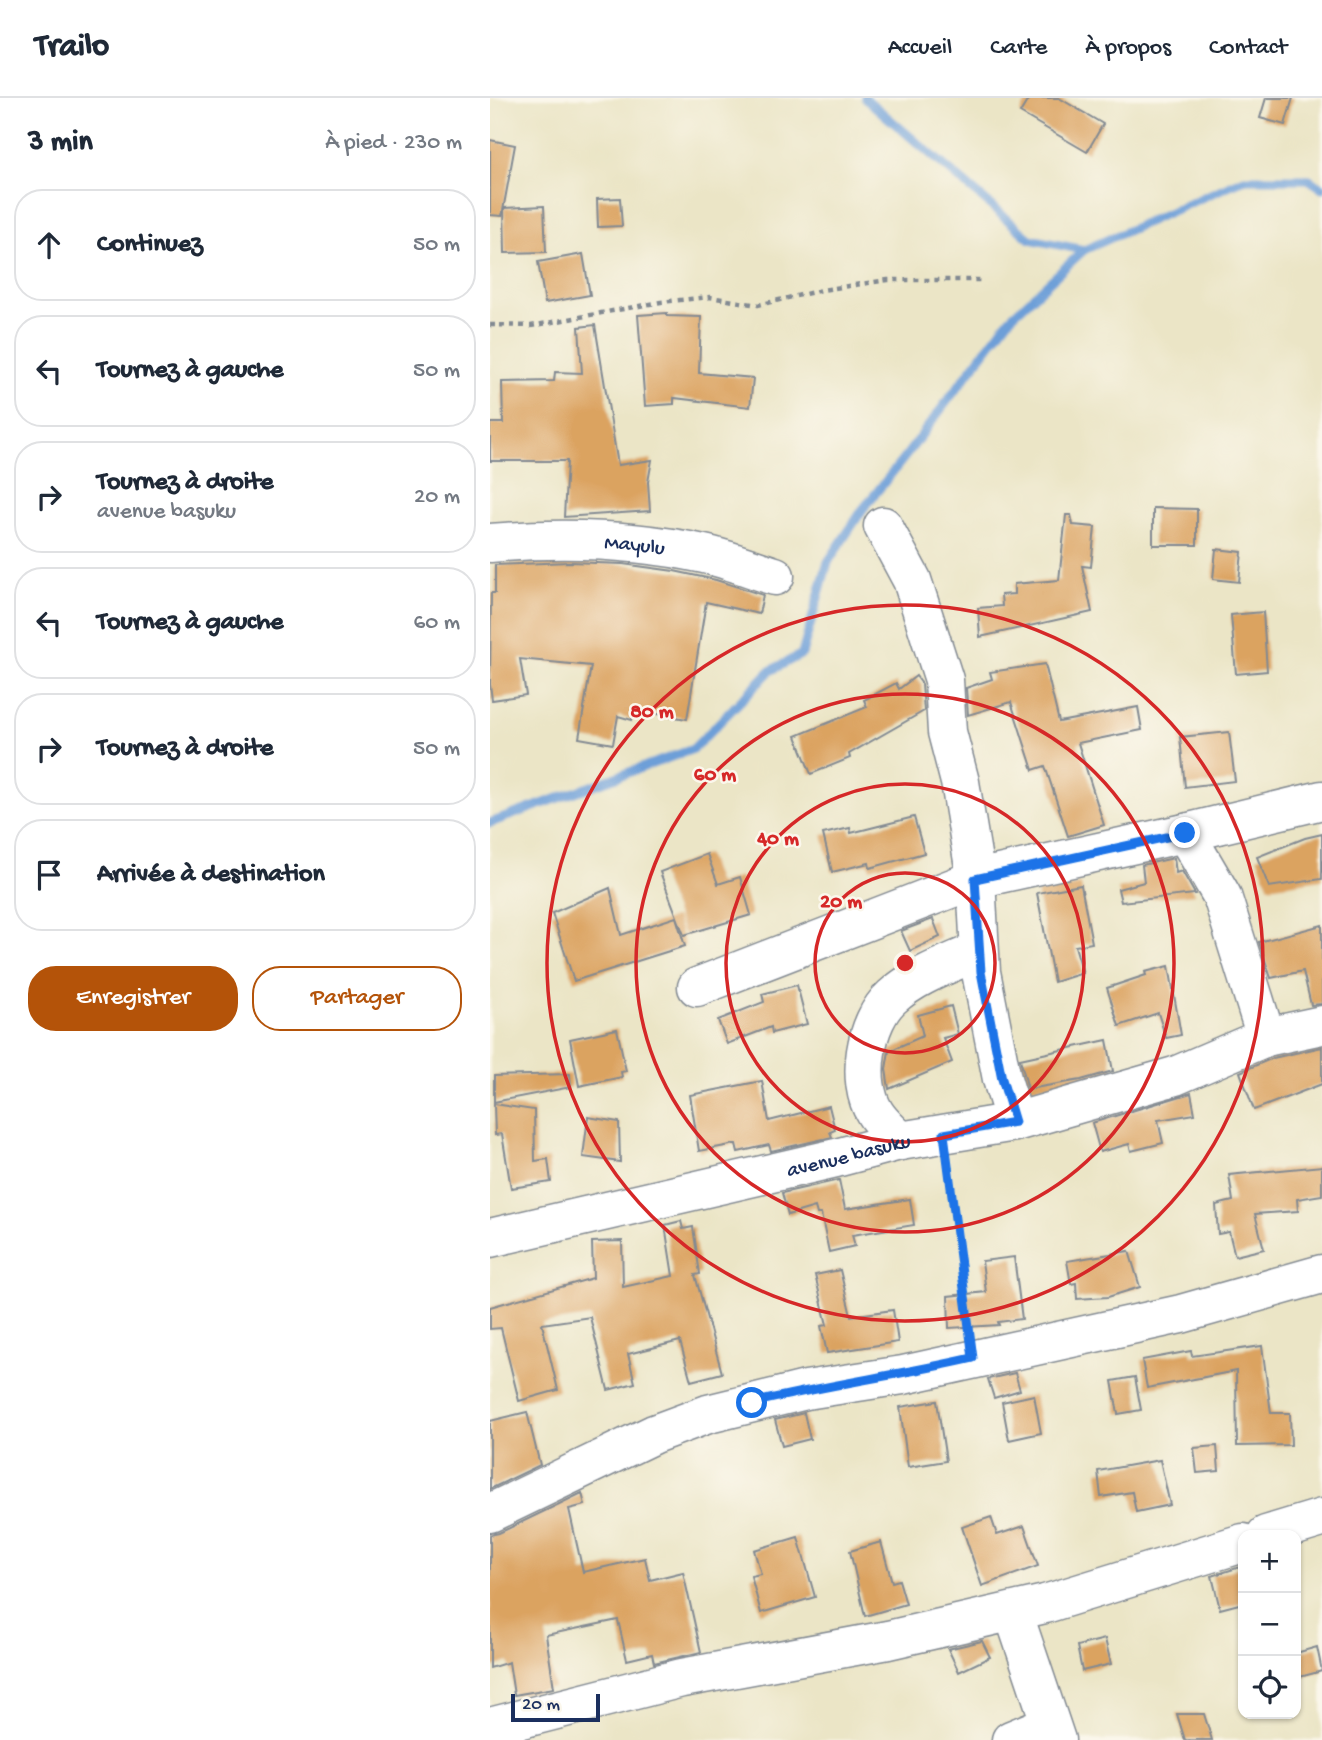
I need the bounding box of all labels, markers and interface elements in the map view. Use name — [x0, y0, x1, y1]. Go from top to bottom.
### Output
text: Trailo — [35, 29, 109, 67]
text: Accueil — [888, 34, 952, 63]
text: Carte — [990, 34, 1047, 63]
text: À propos — [1085, 34, 1171, 63]
text: Contact — [1209, 34, 1287, 63]
text: 3 min — [28, 126, 93, 161]
text: À pied · 230 m — [325, 130, 462, 157]
icon: ahead — [30, 226, 68, 264]
text: Continuez — [97, 230, 203, 261]
text: 50 m — [413, 232, 460, 259]
icon: left — [30, 352, 68, 390]
text: Tournez à gauche — [97, 356, 284, 387]
text: 50 m — [413, 358, 460, 385]
text: Tournez à droite — [97, 468, 274, 499]
icon: right — [30, 478, 68, 516]
text: 20 m — [414, 484, 460, 511]
text: avenue basuku — [97, 499, 236, 526]
street label: Mayulu — [603, 532, 666, 563]
icon: left — [30, 604, 68, 642]
text: Tournez à gauche — [97, 608, 284, 639]
text: 60 m — [414, 610, 460, 637]
text: 80 m — [630, 701, 674, 726]
icon: right — [30, 730, 68, 768]
text: Tournez à droite — [97, 734, 274, 765]
text: 50 m — [413, 736, 460, 763]
text: 60 m — [694, 764, 736, 789]
route end — [1169, 817, 1200, 848]
text: 40 m — [756, 828, 799, 853]
icon: arrive — [30, 856, 68, 894]
text: Arrivée à destination — [97, 860, 325, 891]
text: 20 m — [820, 891, 862, 916]
centre of rings — [893, 951, 917, 975]
button: Enregistrer — [28, 966, 238, 1031]
button: Partager — [252, 966, 462, 1031]
street label: avenue basuku — [785, 1130, 913, 1185]
route start — [736, 1387, 767, 1418]
map controls — [1238, 1530, 1301, 1719]
button: + — [1238, 1530, 1301, 1593]
button: − — [1238, 1593, 1301, 1656]
button: locate — [1238, 1656, 1301, 1719]
scale bar — [511, 1691, 600, 1723]
text: 20 m — [522, 1694, 560, 1717]

